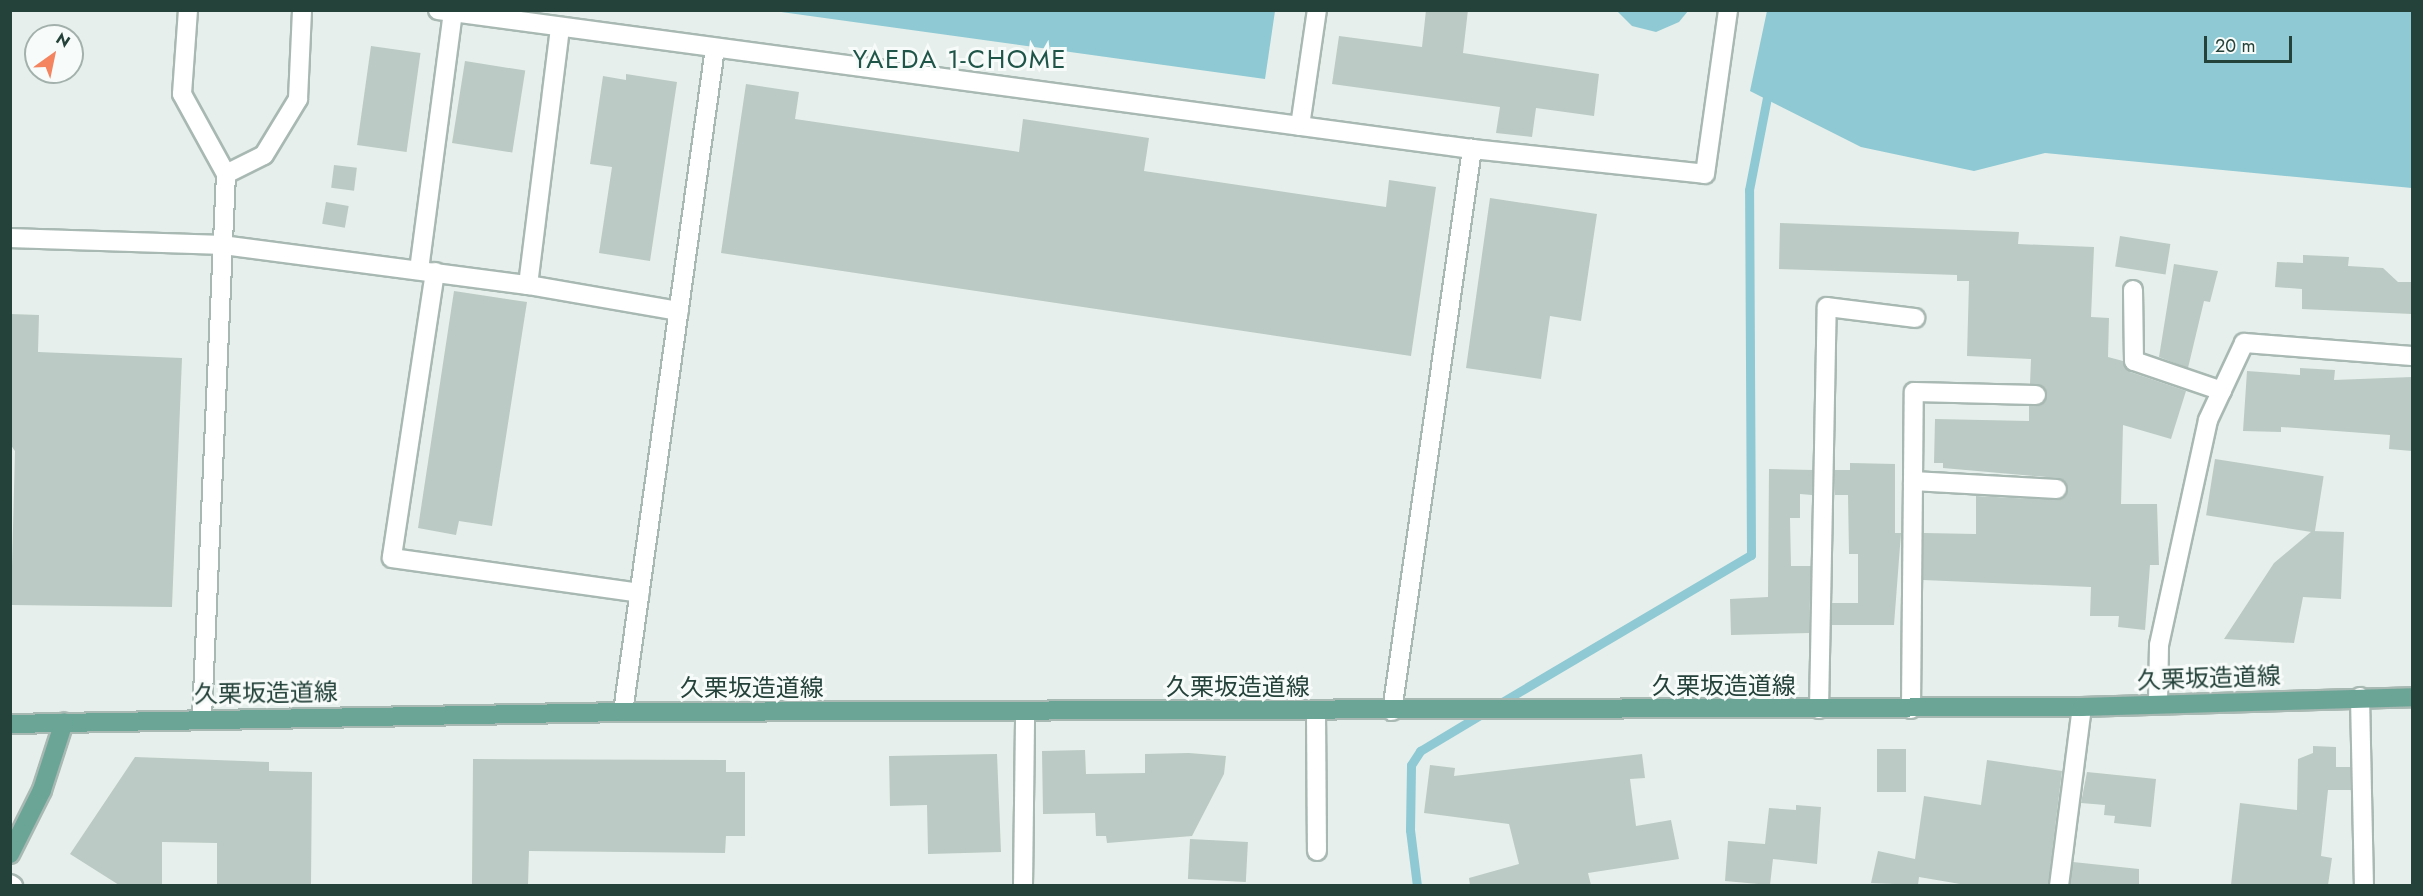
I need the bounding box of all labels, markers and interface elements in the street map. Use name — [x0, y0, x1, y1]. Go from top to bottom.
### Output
north arrow — [24, 24, 84, 84]
scale bar — [2207, 24, 2296, 62]
text: N — [51, 27, 75, 53]
text: 20 m — [2215, 33, 2255, 59]
district label: YAEDA 1-CHOME — [853, 44, 1067, 76]
street label: 久栗坂造道線 — [2137, 661, 2281, 695]
street label: 久栗坂造道線 — [1652, 672, 1796, 700]
street label: 久栗坂造道線 — [1166, 673, 1310, 701]
street label: 久栗坂造道線 — [680, 674, 824, 702]
street label: 久栗坂造道線 — [194, 677, 338, 709]

